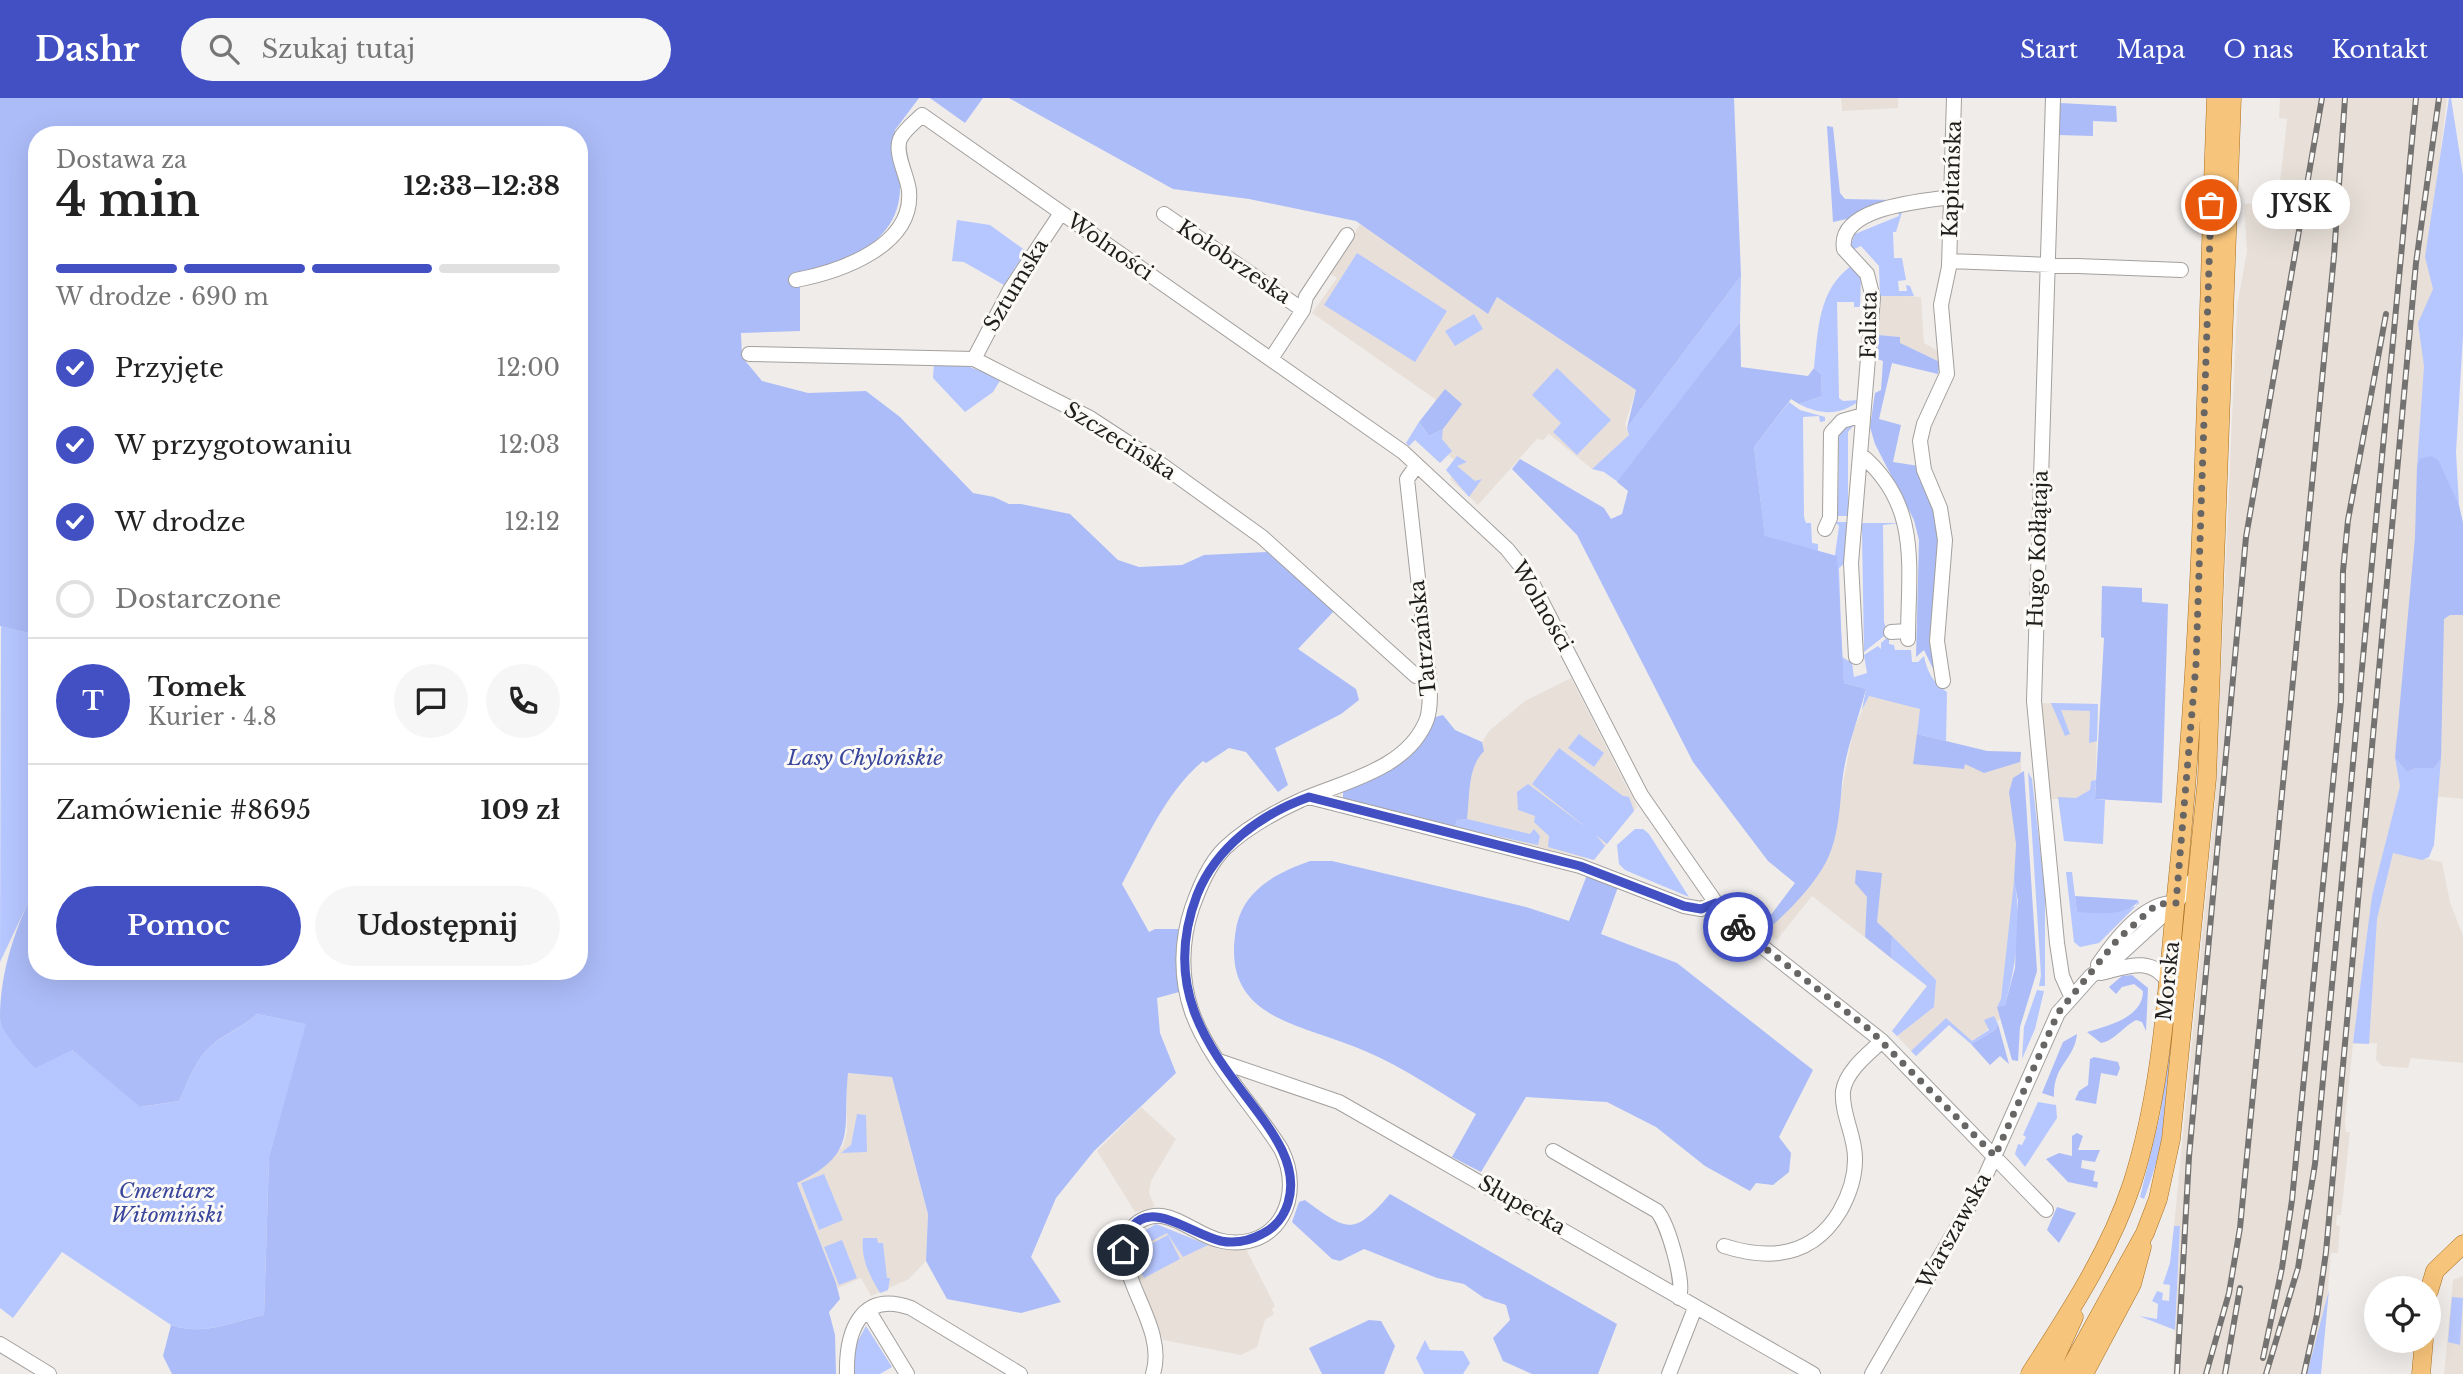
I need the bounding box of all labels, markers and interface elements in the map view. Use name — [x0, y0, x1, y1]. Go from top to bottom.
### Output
search box — [181, 18, 671, 81]
text: Dashr — [35, 29, 139, 70]
icon: search — [205, 30, 243, 68]
text: Szukaj tutaj — [261, 33, 415, 65]
text: Start — [2020, 35, 2078, 64]
text: Mapa — [2116, 35, 2185, 64]
text: O nas — [2223, 35, 2294, 64]
text: Kontakt — [2332, 35, 2428, 64]
street label: Kapitańska — [1937, 119, 1967, 238]
text: Dostawa za — [56, 146, 187, 174]
text: 12:33–12:38 — [404, 170, 560, 202]
text: 4 min — [56, 171, 200, 228]
pin — [2181, 175, 2241, 235]
callout: JYSK — [2253, 180, 2351, 230]
icon: bag — [2192, 186, 2230, 224]
text: JYSK — [2271, 190, 2331, 218]
street label: Wolności — [1061, 207, 1158, 286]
street label: Kołobrzeska — [1172, 214, 1296, 310]
street label: Sztumska — [978, 234, 1054, 336]
text: W drodze · 690 m — [56, 283, 269, 311]
street label: Falista — [1855, 290, 1883, 359]
icon: check — [56, 349, 94, 387]
text: Przyjęte — [115, 352, 224, 384]
text: 12:00 — [496, 354, 560, 382]
street label: Szczecińska — [1059, 396, 1181, 486]
icon: check — [56, 426, 94, 464]
text: W przygotowaniu — [115, 429, 352, 461]
text: 12:03 — [498, 431, 560, 459]
street label: Hugo Kołłątaja — [2022, 469, 2054, 628]
icon: check — [56, 503, 94, 541]
text: W drodze — [115, 506, 246, 538]
text: 12:12 — [505, 508, 560, 536]
street label: Wolności — [1505, 555, 1578, 656]
street label: Tatrzańska — [1404, 579, 1442, 697]
text: Dostarczone — [115, 583, 281, 615]
button: chat — [394, 664, 468, 738]
button: phone — [486, 664, 560, 738]
text: Tomek — [148, 671, 246, 703]
text: T — [82, 685, 104, 717]
text: Kurier · 4.8 — [148, 703, 277, 731]
park label: Lasy Chylońskie — [786, 745, 943, 771]
text: Zamówienie #8695 — [56, 794, 311, 826]
text: 109 zł — [481, 794, 560, 826]
button: Pomoc — [56, 886, 301, 966]
button: Udostępnij — [315, 886, 560, 966]
courier — [1703, 892, 1773, 962]
icon: bike — [1719, 908, 1757, 946]
street label: Morska — [2151, 939, 2185, 1022]
street label: Warszawska — [1911, 1168, 1997, 1294]
street label: Słupecka — [1474, 1170, 1571, 1241]
park label: Cmentarz Witomiński — [111, 1178, 224, 1228]
pin — [1093, 1220, 1153, 1280]
icon: home — [1104, 1231, 1142, 1269]
map controls — [2364, 1276, 2441, 1353]
button: locate — [2364, 1276, 2441, 1353]

